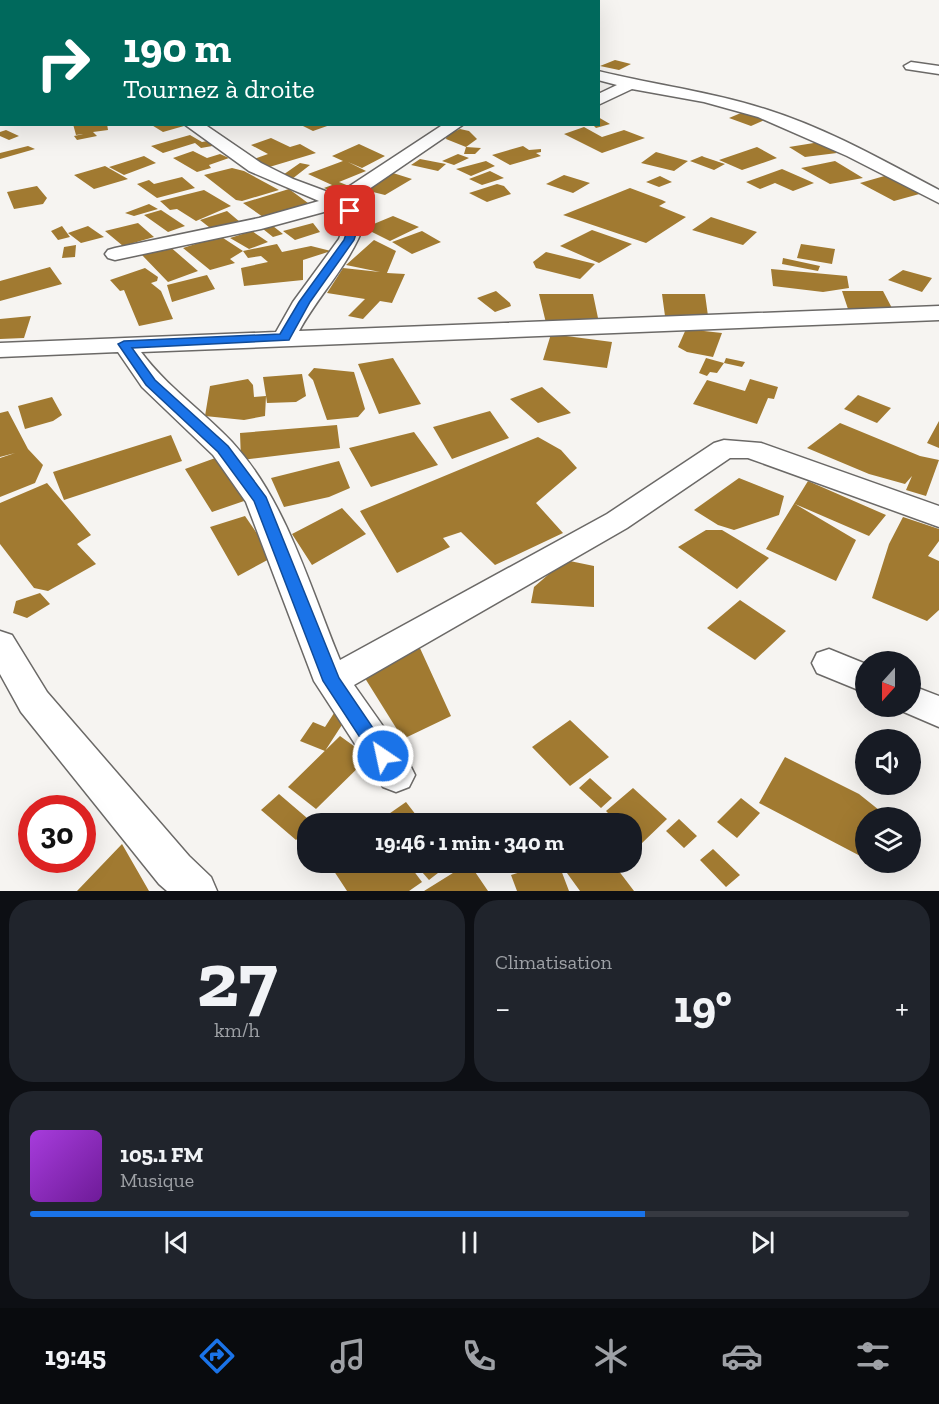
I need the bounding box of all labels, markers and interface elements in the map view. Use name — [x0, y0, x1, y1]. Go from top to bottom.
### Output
text: 190 m — [123, 22, 231, 73]
icon: right — [24, 24, 102, 102]
text: Tournez à droite — [123, 73, 315, 105]
pin — [324, 185, 375, 236]
icon: arrive — [333, 194, 366, 227]
north arrow — [855, 651, 921, 717]
map controls — [855, 651, 921, 873]
position arrow — [351, 724, 415, 788]
button: sound — [855, 729, 921, 795]
speed limit sign: 30 — [18, 795, 96, 873]
button: layers — [855, 807, 921, 873]
text: 19:46 · 1 min · 340 m — [375, 829, 564, 856]
text: 27 — [197, 932, 277, 1026]
text: Climatisation — [495, 950, 612, 974]
text: 19° — [674, 980, 732, 1034]
text: − — [495, 988, 510, 1027]
text: + — [895, 988, 909, 1027]
text: km/h — [214, 1018, 260, 1042]
text: 105.1 FM — [120, 1141, 203, 1168]
text: Musique — [120, 1168, 194, 1192]
icon: previous — [160, 1226, 193, 1259]
icon: pause — [453, 1226, 486, 1259]
icon: next — [746, 1226, 779, 1259]
icon: directions — [196, 1335, 238, 1377]
icon: music — [327, 1335, 369, 1377]
icon: phone — [458, 1335, 500, 1377]
icon: climate — [590, 1335, 632, 1377]
icon: car — [721, 1335, 763, 1377]
icon: filters — [852, 1335, 894, 1377]
text: 19:45 — [45, 1340, 106, 1372]

